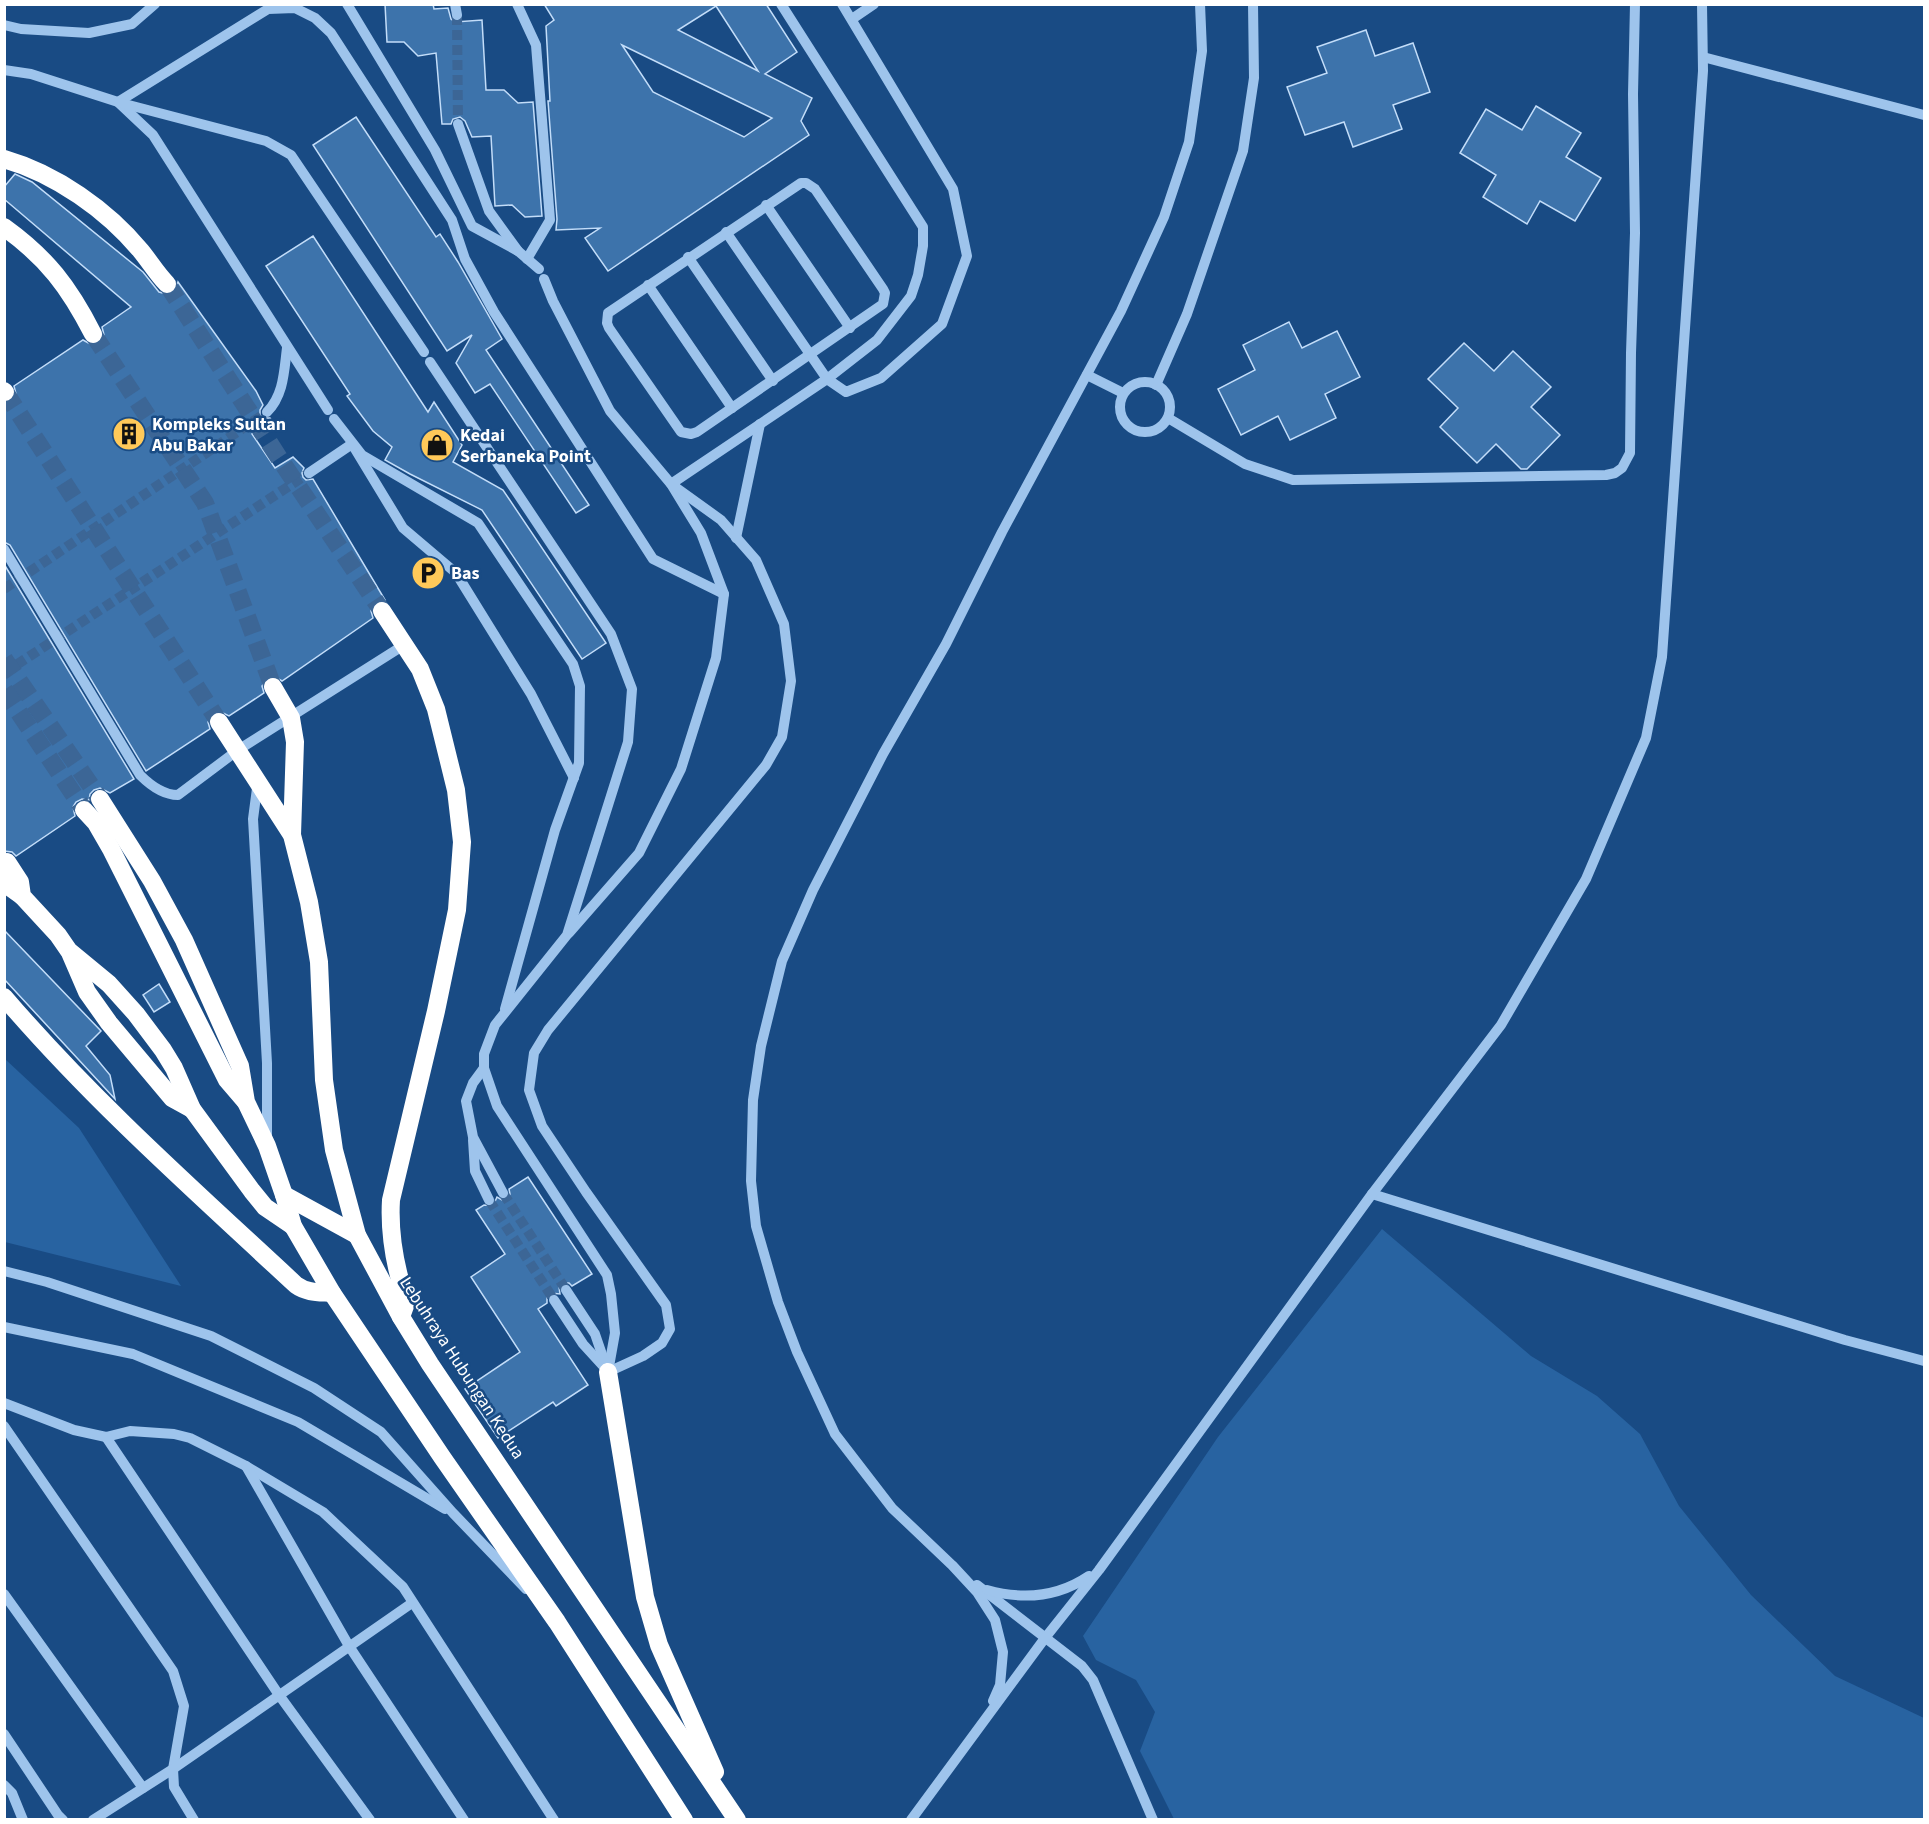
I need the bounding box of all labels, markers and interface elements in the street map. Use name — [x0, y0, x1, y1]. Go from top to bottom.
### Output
place label: Kompleks Sultan Abu Bakar — [151, 412, 286, 458]
building icon: Kompleks Sultan Abu Bakar — [111, 416, 147, 452]
place label: Kedai Serbaneka Point — [460, 423, 591, 469]
shop icon: Kedai Serbaneka Point — [419, 427, 455, 463]
parking icon: Bas — [410, 555, 446, 591]
place label: Bas — [451, 561, 479, 586]
street label: Lebuhraya Hubungan Kedua — [393, 1272, 531, 1464]

